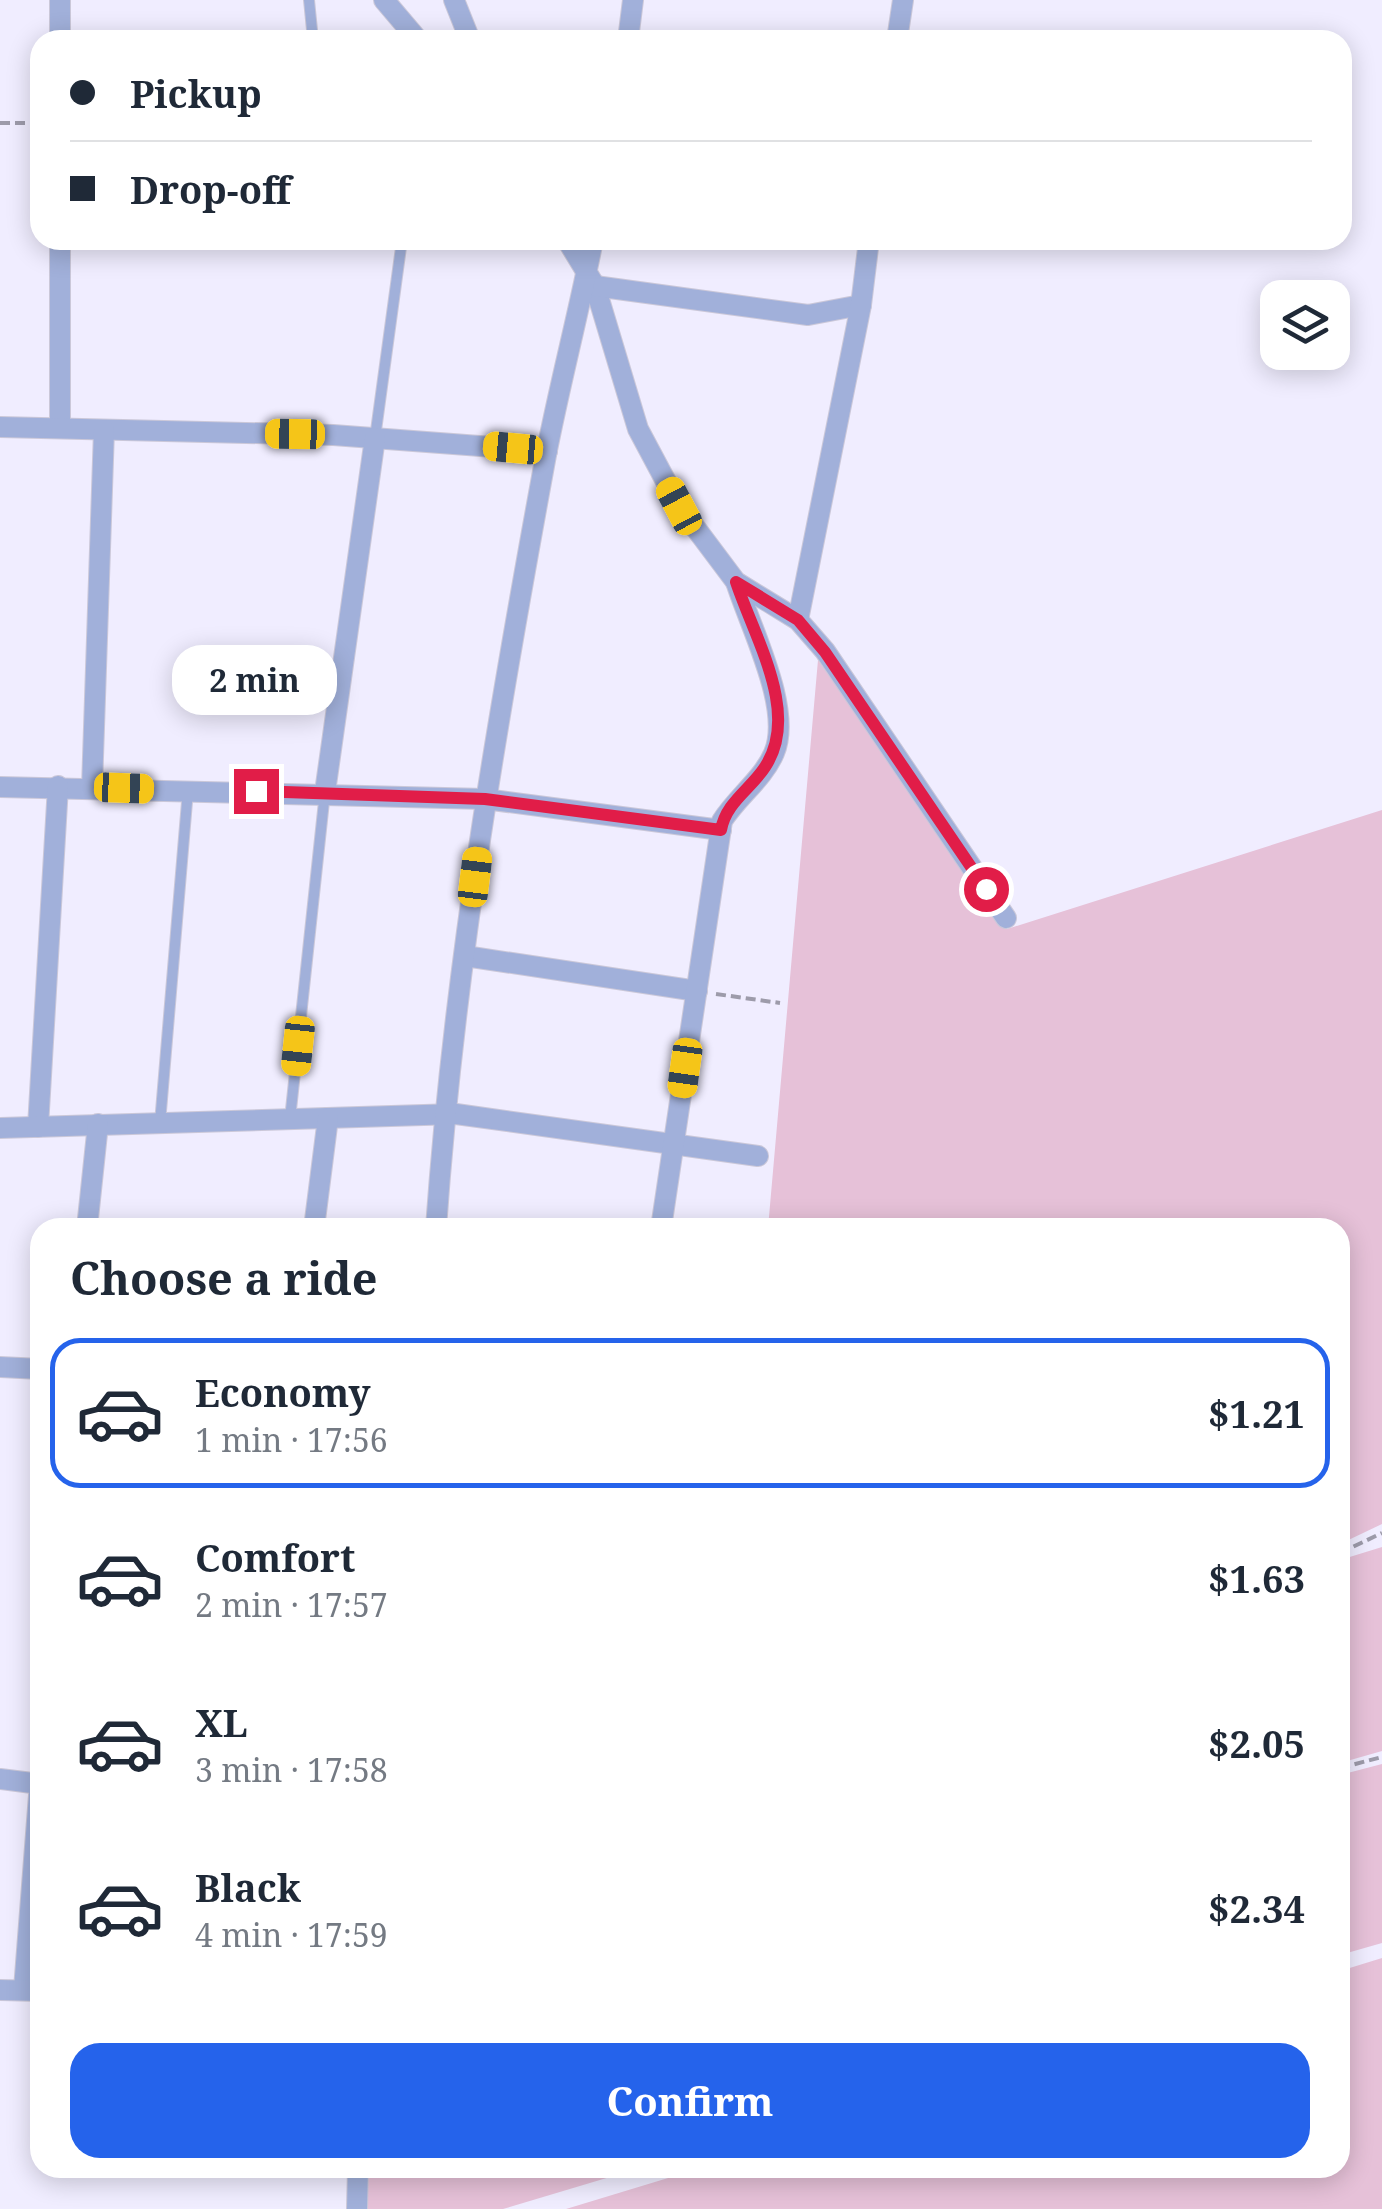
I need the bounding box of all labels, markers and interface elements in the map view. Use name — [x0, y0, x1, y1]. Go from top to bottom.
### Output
text: Pickup — [130, 67, 262, 119]
text: Drop-off — [130, 163, 291, 215]
map controls — [1260, 280, 1350, 370]
button: layers — [1260, 280, 1350, 370]
car — [265, 418, 325, 450]
car — [482, 430, 544, 466]
car — [652, 472, 706, 540]
callout: 2 min — [174, 646, 338, 716]
text: 2 min — [209, 658, 300, 701]
route end — [234, 769, 279, 814]
car — [93, 772, 155, 804]
car — [456, 845, 494, 909]
route start — [964, 867, 1009, 912]
car — [280, 1015, 316, 1077]
car — [666, 1036, 704, 1100]
text: Choose a ride — [70, 1247, 378, 1308]
text: Economy — [195, 1366, 371, 1418]
icon: car — [75, 1368, 165, 1458]
text: $1.21 — [1208, 1387, 1305, 1439]
text: 1 min · 17:56 — [195, 1418, 388, 1461]
text: Comfort — [195, 1531, 355, 1583]
icon: car — [75, 1533, 165, 1623]
text: $1.63 — [1208, 1552, 1305, 1604]
text: 2 min · 17:57 — [195, 1583, 388, 1626]
text: XL — [195, 1696, 248, 1748]
icon: car — [75, 1698, 165, 1788]
text: $2.05 — [1208, 1717, 1305, 1769]
text: 3 min · 17:58 — [195, 1748, 388, 1791]
text: Black — [195, 1861, 301, 1913]
icon: car — [75, 1863, 165, 1953]
text: $2.34 — [1208, 1882, 1305, 1934]
text: 4 min · 17:59 — [195, 1913, 388, 1956]
button: Confirm — [70, 2043, 1310, 2158]

